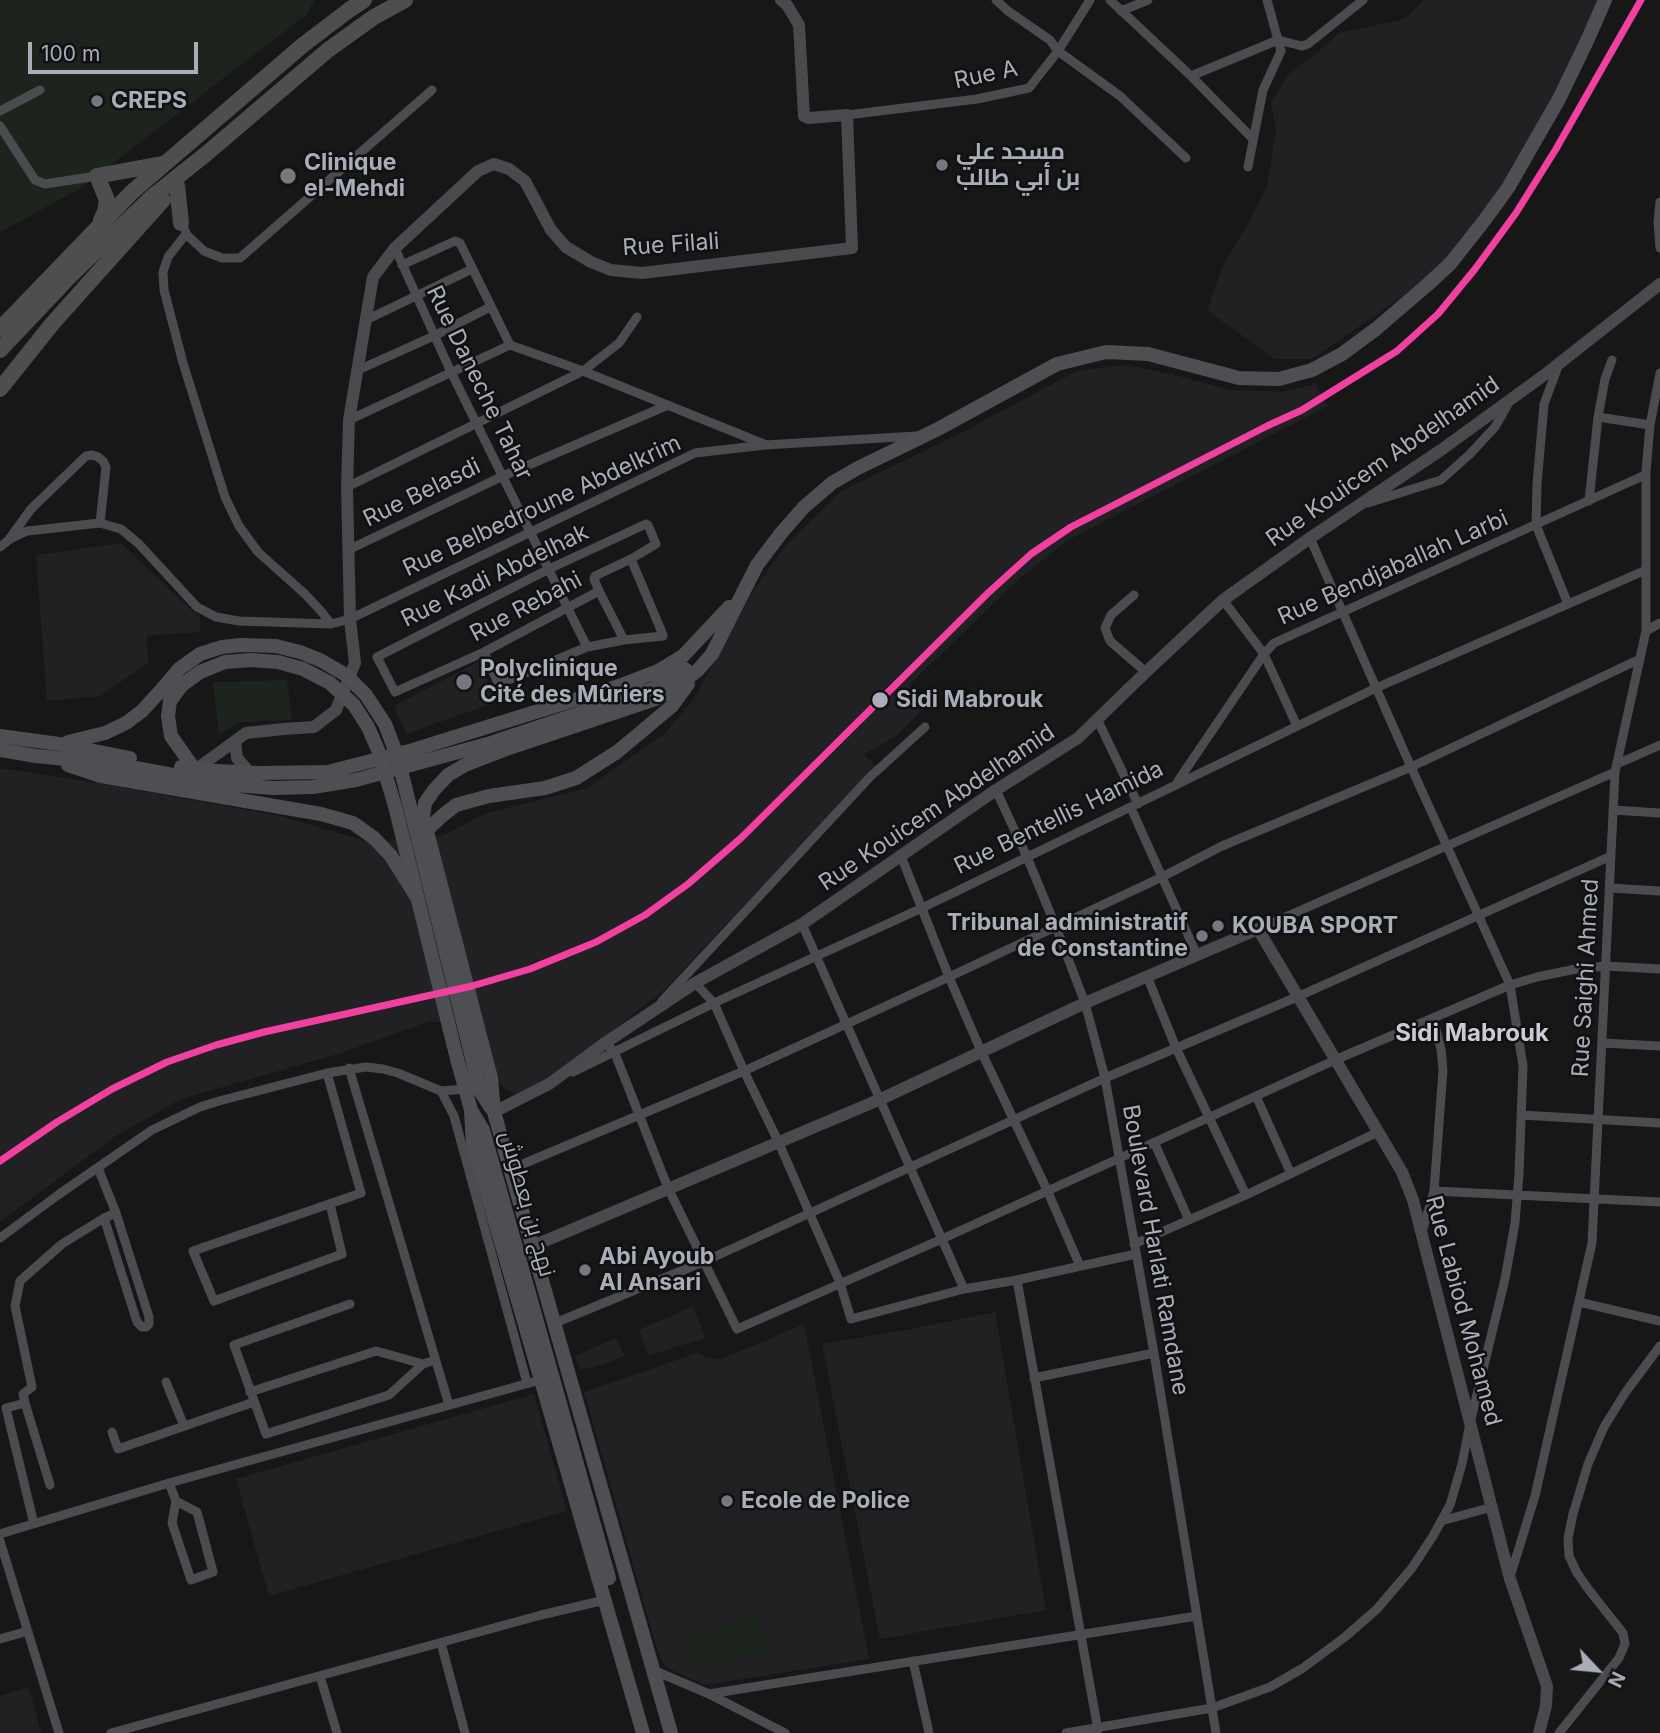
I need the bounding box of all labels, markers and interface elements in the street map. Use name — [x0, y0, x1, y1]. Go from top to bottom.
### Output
scale bar — [32, 28, 201, 72]
text: 100 m — [41, 41, 100, 66]
street label: Rue A — [952, 55, 1020, 95]
place label: CREPS — [111, 87, 187, 115]
marker: CREPS — [89, 93, 105, 109]
place label: مسجد علي بن أبي طالب — [956, 138, 1080, 192]
place label: Clinique el-Mehdi — [304, 149, 405, 203]
marker: مسجد علي بن أبي طالب — [934, 157, 950, 173]
marker: Clinique el-Mehdi — [278, 166, 298, 186]
street label: Rue Filali — [622, 228, 720, 262]
street label: Rue Daneche Tahar — [420, 281, 538, 485]
street label: Rue Kouicem Abdelhamid — [1261, 371, 1505, 553]
street label: Rue Belbedroune Abdelkrim — [399, 429, 685, 583]
street label: Rue Belasdi — [359, 453, 485, 533]
street label: Rue Bendjaballah Larbi — [1274, 505, 1512, 631]
street label: Rue Kadi Abdelhak — [397, 519, 593, 633]
street label: Rue Rebahi — [465, 566, 587, 648]
place label: Polyclinique Cité des Mûriers — [480, 655, 665, 709]
marker: Polyclinique Cité des Mûriers — [454, 672, 474, 692]
place label: Sidi Mabrouk — [896, 686, 1043, 714]
marker: Sidi Mabrouk — [870, 690, 890, 710]
street label: Rue Kouicem Abdelhamid — [814, 719, 1060, 897]
street label: Rue Bentellis Hamida — [950, 755, 1168, 881]
street label: Rue Saighi Ahmed — [1567, 878, 1605, 1078]
place label: Tribunal administratif de Constantine — [947, 909, 1188, 963]
place label: KOUBA SPORT — [1232, 912, 1398, 940]
marker: KOUBA SPORT — [1210, 918, 1226, 934]
marker: Tribunal administratif de Constantine — [1194, 928, 1210, 944]
district label: Sidi Mabrouk — [1395, 1020, 1549, 1048]
street label: Boulevard Harlati Ramdane — [1116, 1103, 1194, 1397]
street label: نهج بن بعطوش — [493, 1128, 561, 1280]
street label: Rue Labiod Mohamed — [1419, 1193, 1507, 1429]
place label: Abi Ayoub Al Ansari — [599, 1243, 714, 1297]
marker: Abi Ayoub Al Ansari — [577, 1262, 593, 1278]
place label: Ecole de Police — [741, 1487, 910, 1515]
marker: Ecole de Police — [719, 1493, 735, 1509]
north arrow — [1562, 1635, 1632, 1705]
text: N — [1603, 1668, 1630, 1691]

